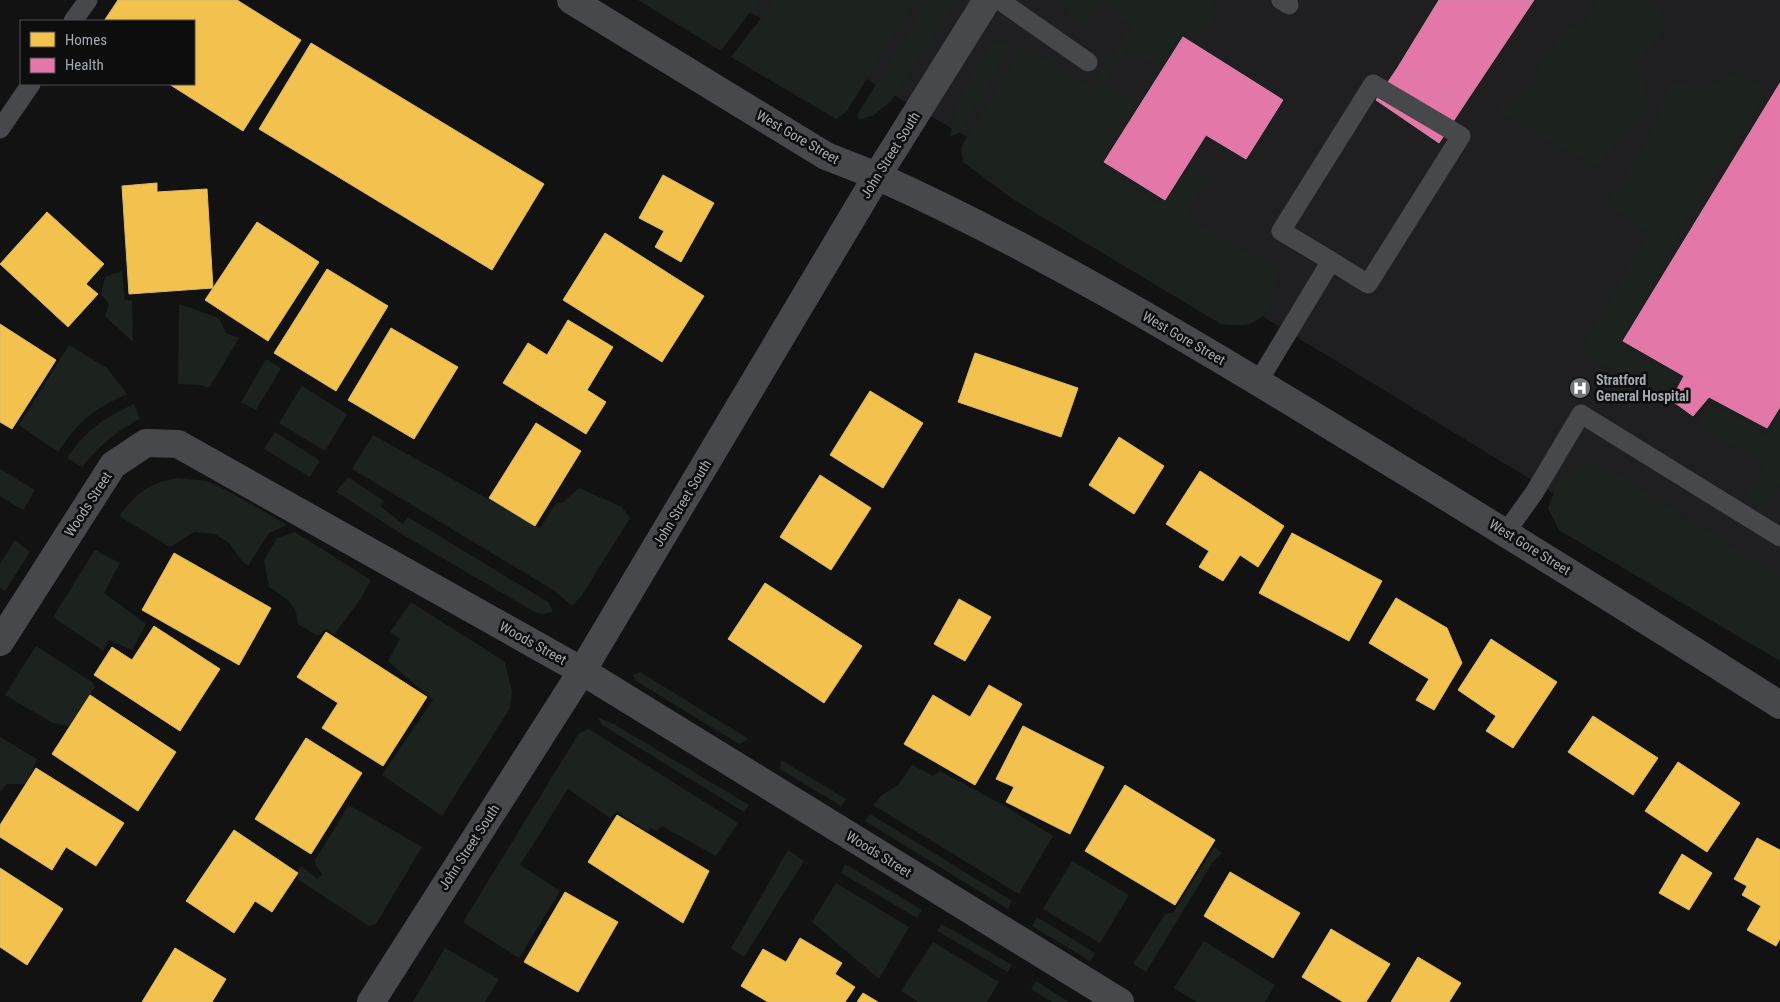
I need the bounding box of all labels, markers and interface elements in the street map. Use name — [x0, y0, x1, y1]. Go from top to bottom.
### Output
legend — [20, 20, 195, 85]
text: Homes — [65, 31, 107, 49]
text: Health — [65, 56, 104, 74]
street label: West Gore Street — [754, 107, 842, 167]
street label: John Street South — [857, 109, 923, 201]
street label: West Gore Street — [1140, 308, 1228, 368]
place label: Stratford General Hospital — [1596, 372, 1689, 404]
hospital icon: Stratford General Hospital — [1568, 376, 1592, 400]
street label: John Street South — [650, 457, 714, 549]
street label: Woods Street — [61, 469, 115, 539]
street label: West Gore Street — [1486, 516, 1574, 578]
street label: Woods Street — [497, 618, 569, 668]
street label: John Street South — [435, 801, 503, 893]
street label: Woods Street — [843, 828, 915, 880]

